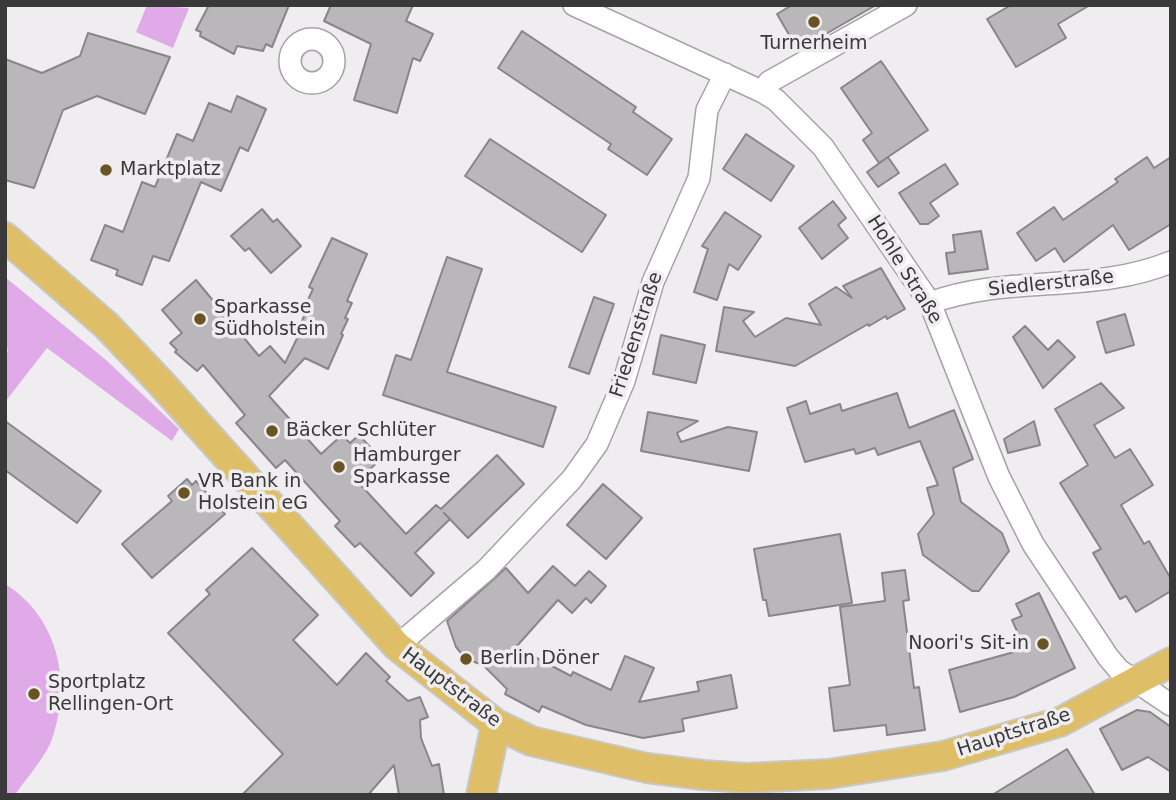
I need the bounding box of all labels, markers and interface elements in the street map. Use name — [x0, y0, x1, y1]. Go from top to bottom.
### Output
marker: Turnerheim — [806, 14, 822, 30]
place label: Turnerheim — [761, 33, 867, 55]
place label: Marktplatz — [120, 159, 221, 181]
marker: Marktplatz — [98, 162, 114, 178]
street label: Hohle Straße — [862, 212, 946, 328]
street label: Siedlerstraße — [987, 266, 1115, 302]
street label: Friedenstraße — [606, 269, 668, 401]
place label: Sparkasse Südholstein — [214, 297, 325, 341]
marker: Sparkasse Südholstein — [192, 311, 208, 327]
place label: Bäcker Schlüter — [286, 420, 436, 442]
marker: Bäcker Schlüter — [264, 423, 280, 439]
place label: Hamburger Sparkasse — [353, 445, 461, 489]
marker: Hamburger Sparkasse — [331, 459, 347, 475]
place label: VR Bank in Holstein eG — [198, 471, 308, 515]
marker: VR Bank in Holstein eG — [176, 485, 192, 501]
place label: Noori's Sit-in — [908, 633, 1029, 655]
marker: Noori's Sit-in — [1035, 636, 1051, 652]
street label: Hauptstraße — [397, 643, 505, 733]
place label: Berlin Döner — [480, 648, 599, 670]
marker: Berlin Döner — [458, 651, 474, 667]
place label: Sportplatz Rellingen-Ort — [48, 672, 173, 716]
marker: Sportplatz Rellingen-Ort — [26, 686, 42, 702]
street label: Hauptstraße — [954, 704, 1074, 762]

